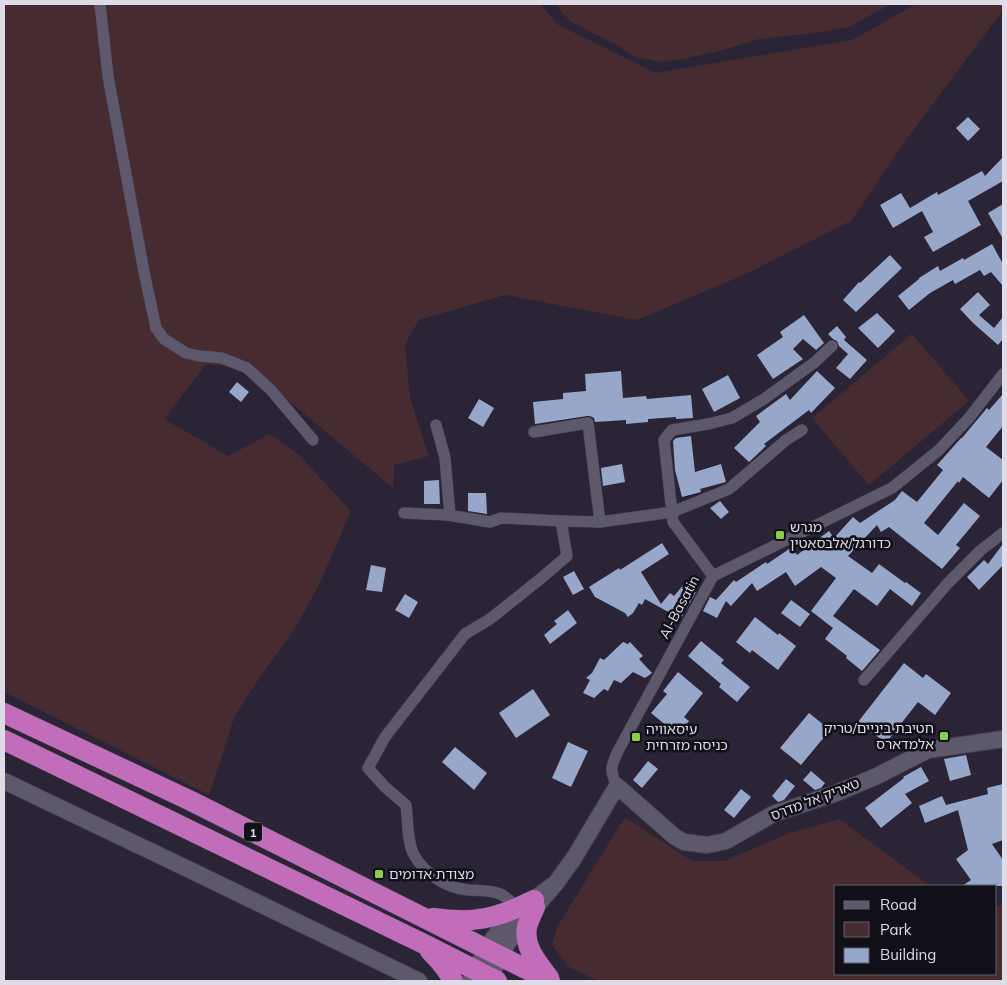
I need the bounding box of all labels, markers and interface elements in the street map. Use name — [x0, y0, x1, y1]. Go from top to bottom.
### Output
place label: מגרש כדורגל/אלבסאטין — [790, 518, 891, 552]
marker: מגרש כדורגל/אלבסאטין — [774, 529, 786, 541]
street label: Al-Basatin — [655, 572, 703, 642]
place label: חטיבת ביניים/טריק אלמדארס — [824, 719, 934, 753]
place label: עיסאוויה כניסה מזרחית — [646, 720, 728, 754]
marker: חטיבת ביניים/טריק אלמדארס — [938, 730, 950, 742]
marker: עיסאוויה כניסה מזרחית — [630, 731, 642, 743]
street label: טאריק אל מדרס — [768, 774, 862, 824]
road number: 1 — [244, 822, 262, 842]
place label: מצודת אדומים — [389, 865, 474, 883]
marker: מצודת אדומים — [373, 868, 385, 880]
legend — [834, 885, 997, 975]
text: Road — [880, 895, 917, 914]
text: Park — [880, 920, 912, 939]
text: Building — [880, 945, 936, 964]

